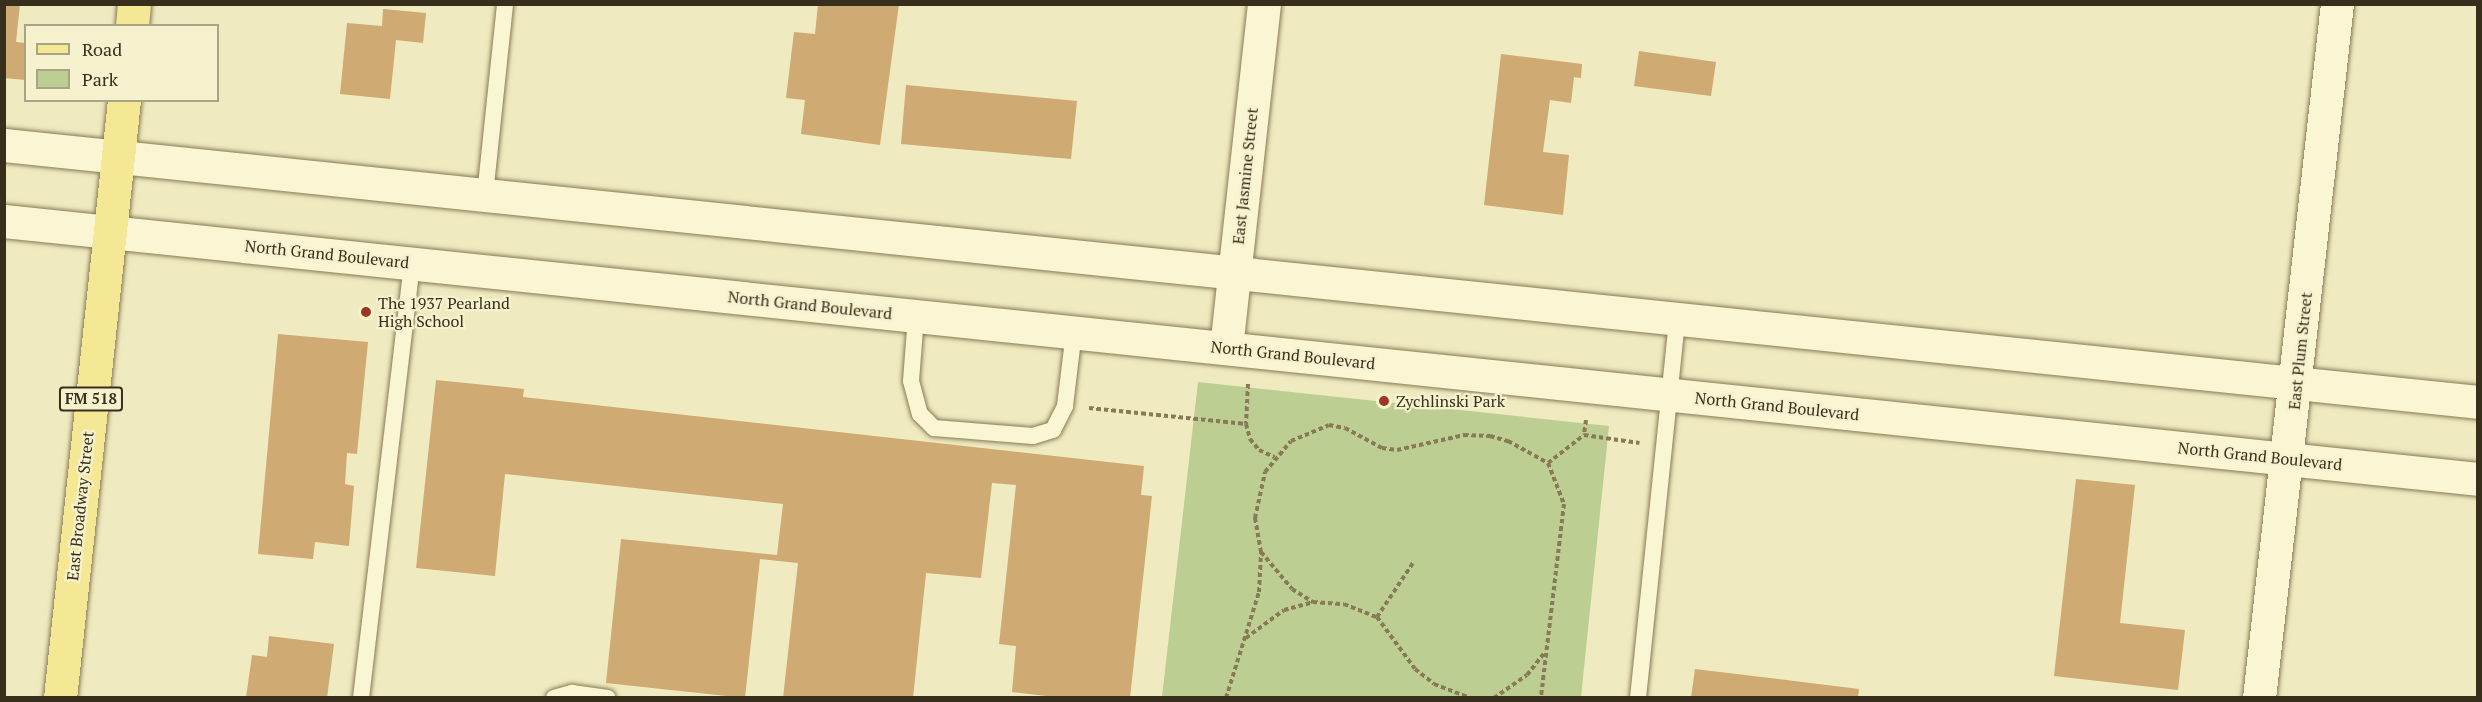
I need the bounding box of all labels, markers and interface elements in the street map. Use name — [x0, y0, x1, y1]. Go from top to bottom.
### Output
legend — [24, 24, 219, 102]
text: Road — [82, 37, 122, 61]
text: Park — [82, 67, 118, 91]
street label: East Jasmine Street — [1228, 107, 1262, 245]
street label: North Grand Boulevard — [244, 236, 410, 272]
street label: North Grand Boulevard — [727, 287, 893, 323]
street label: East Plum Street — [2284, 291, 2316, 411]
place label: The 1937 Pearland High School — [378, 293, 510, 331]
marker: The 1937 Pearland High School — [359, 305, 373, 319]
street label: North Grand Boulevard — [1210, 337, 1376, 373]
road number: FM 518 — [58, 387, 124, 411]
street label: North Grand Boulevard — [1694, 388, 1860, 424]
place label: Zychlinski Park — [1396, 391, 1505, 411]
marker: Zychlinski Park — [1377, 394, 1391, 408]
street label: East Broadway Street — [63, 430, 97, 582]
street label: North Grand Boulevard — [2177, 438, 2343, 474]

